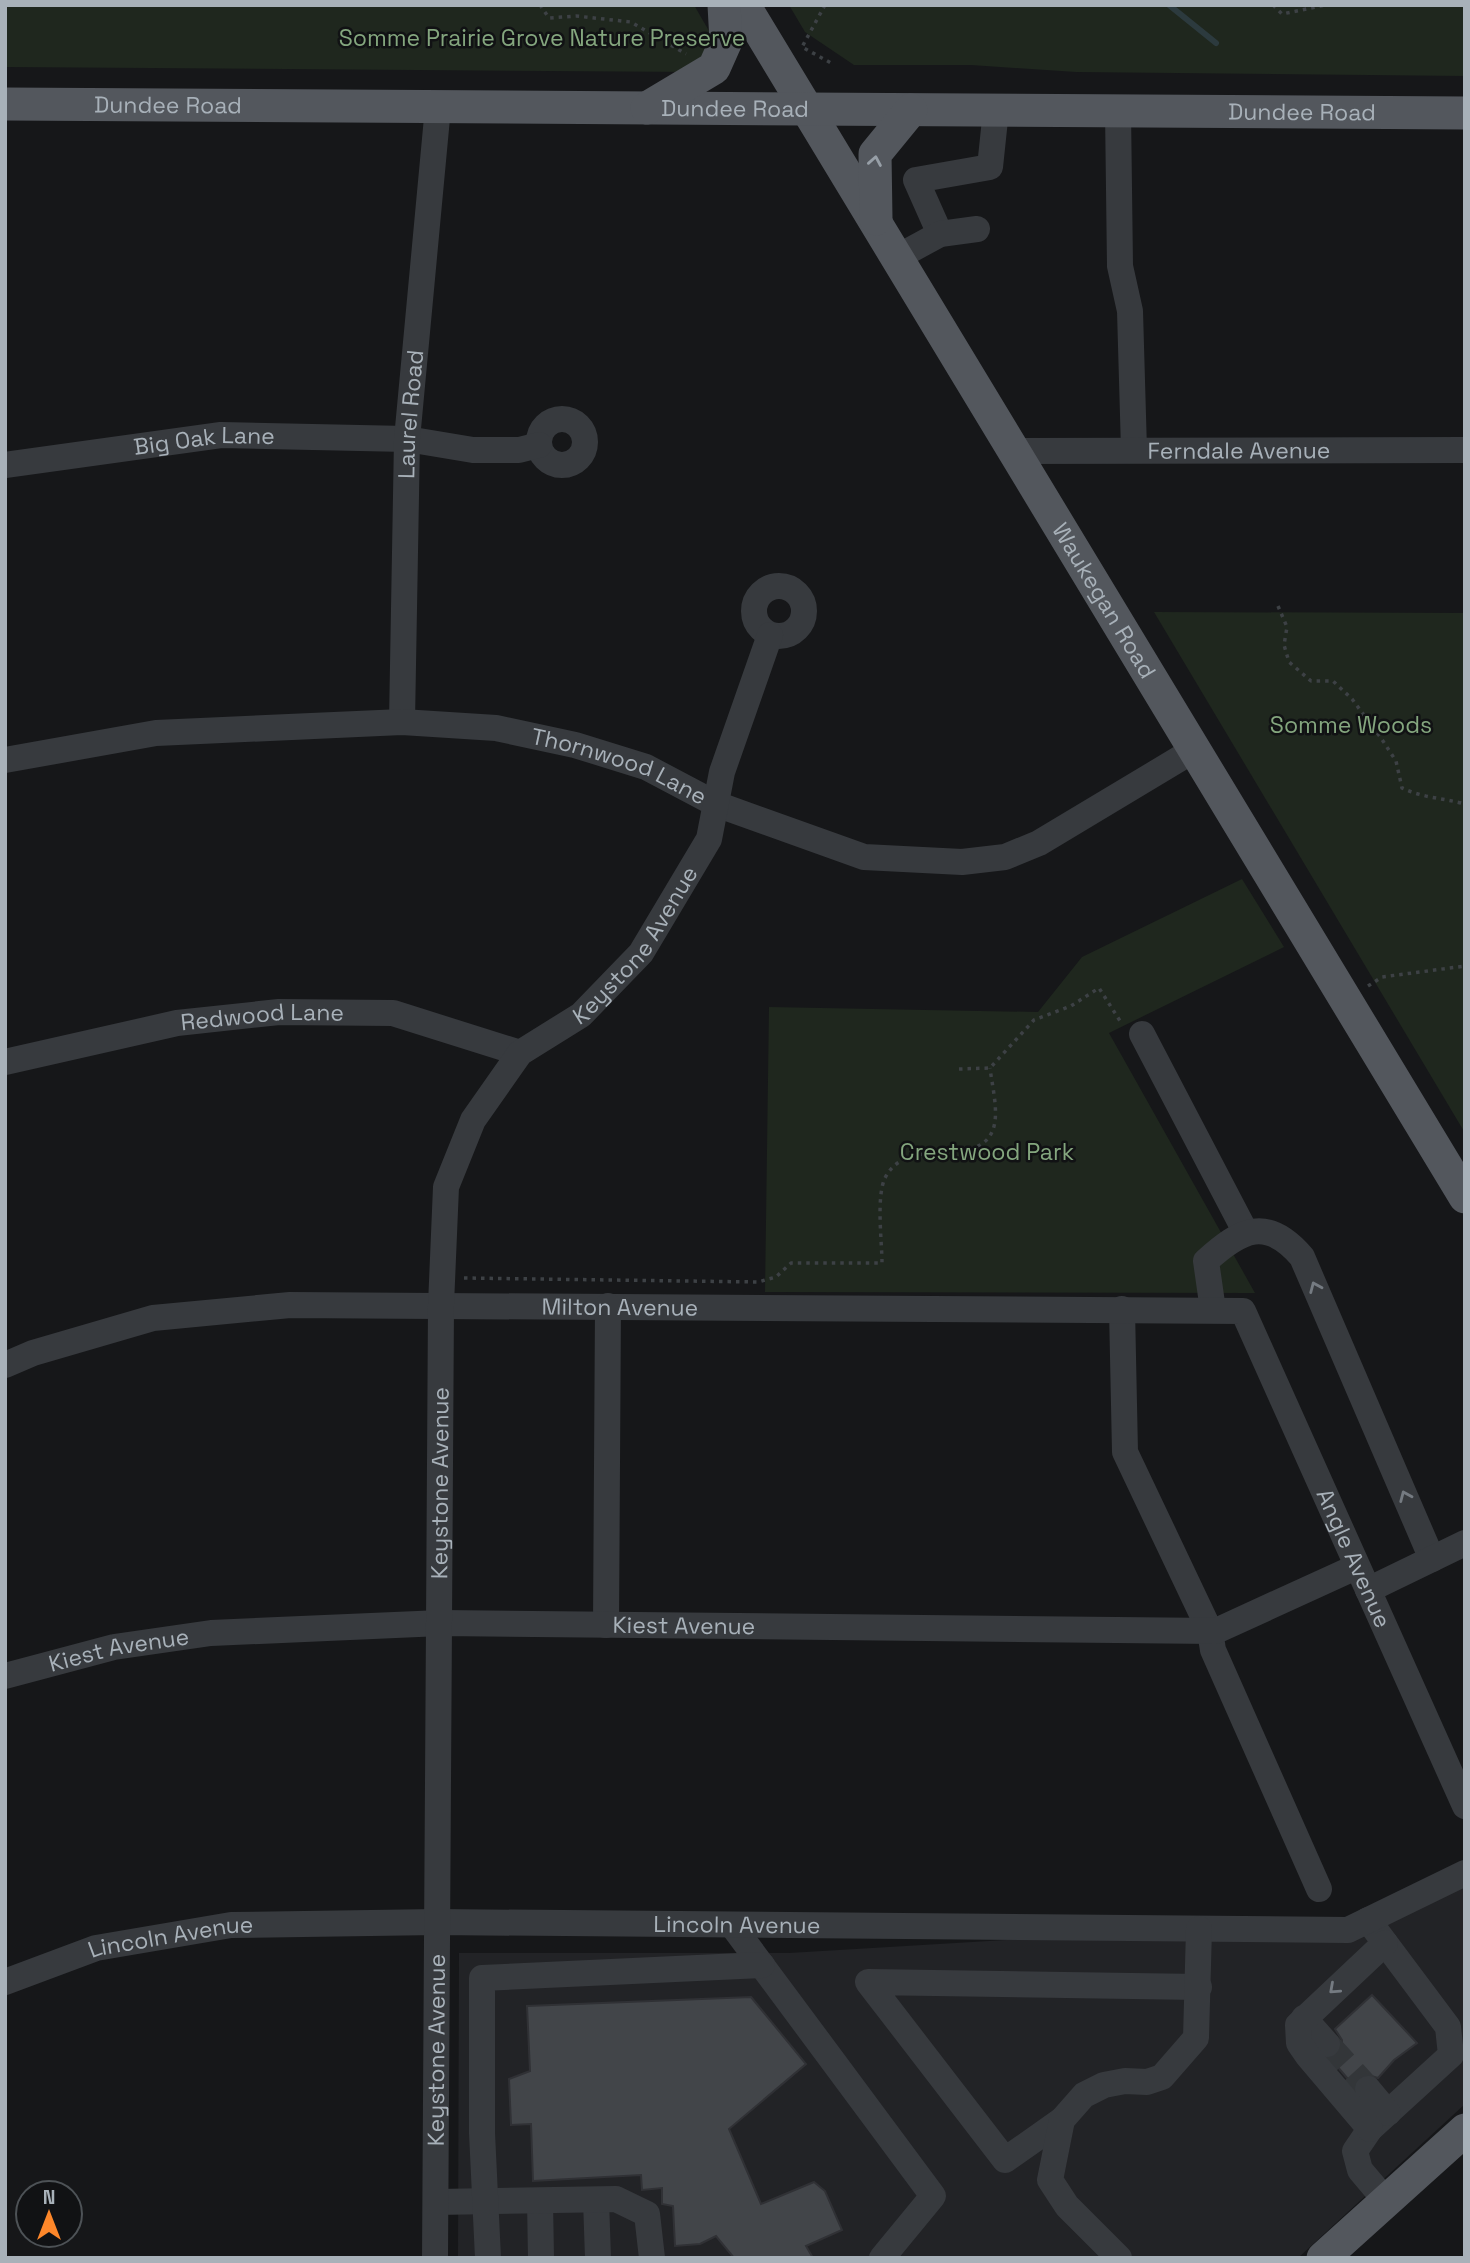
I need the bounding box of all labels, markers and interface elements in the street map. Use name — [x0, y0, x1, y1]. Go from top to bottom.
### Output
park label: Somme Prairie Grove Nature Preserve — [339, 23, 745, 53]
street label: Dundee Road — [94, 90, 242, 120]
street label: Dundee Road — [661, 93, 809, 124]
street label: Dundee Road — [1228, 97, 1376, 127]
one-way arrow — [867, 155, 882, 167]
street label: Laurel Road — [391, 348, 430, 479]
street label: Big Oak Lane — [132, 420, 275, 462]
street label: Ferndale Avenue — [1148, 435, 1330, 466]
street label: Waukegan Road — [1046, 517, 1163, 684]
park label: Somme Woods — [1270, 710, 1432, 740]
street label: Thornwood Lane — [528, 721, 712, 811]
street label: Keystone Avenue — [567, 861, 704, 1032]
street label: Redwood Lane — [179, 996, 344, 1038]
park label: Crestwood Park — [900, 1137, 1074, 1167]
one-way arrow — [1310, 1282, 1324, 1294]
street label: Milton Avenue — [542, 1292, 698, 1323]
street label: Keystone Avenue — [424, 1387, 455, 1579]
street label: Angle Avenue — [1310, 1484, 1398, 1633]
one-way arrow — [1400, 1491, 1414, 1503]
street label: Kiest Avenue — [613, 1610, 755, 1641]
street label: Kiest Avenue — [45, 1621, 191, 1679]
street label: Lincoln Avenue — [653, 1909, 820, 1940]
street label: Lincoln Avenue — [84, 1910, 254, 1965]
street label: Keystone Avenue — [421, 1954, 452, 2146]
one-way arrow — [1329, 1980, 1342, 1993]
north arrow — [14, 2179, 84, 2249]
text: N — [43, 2185, 55, 2210]

